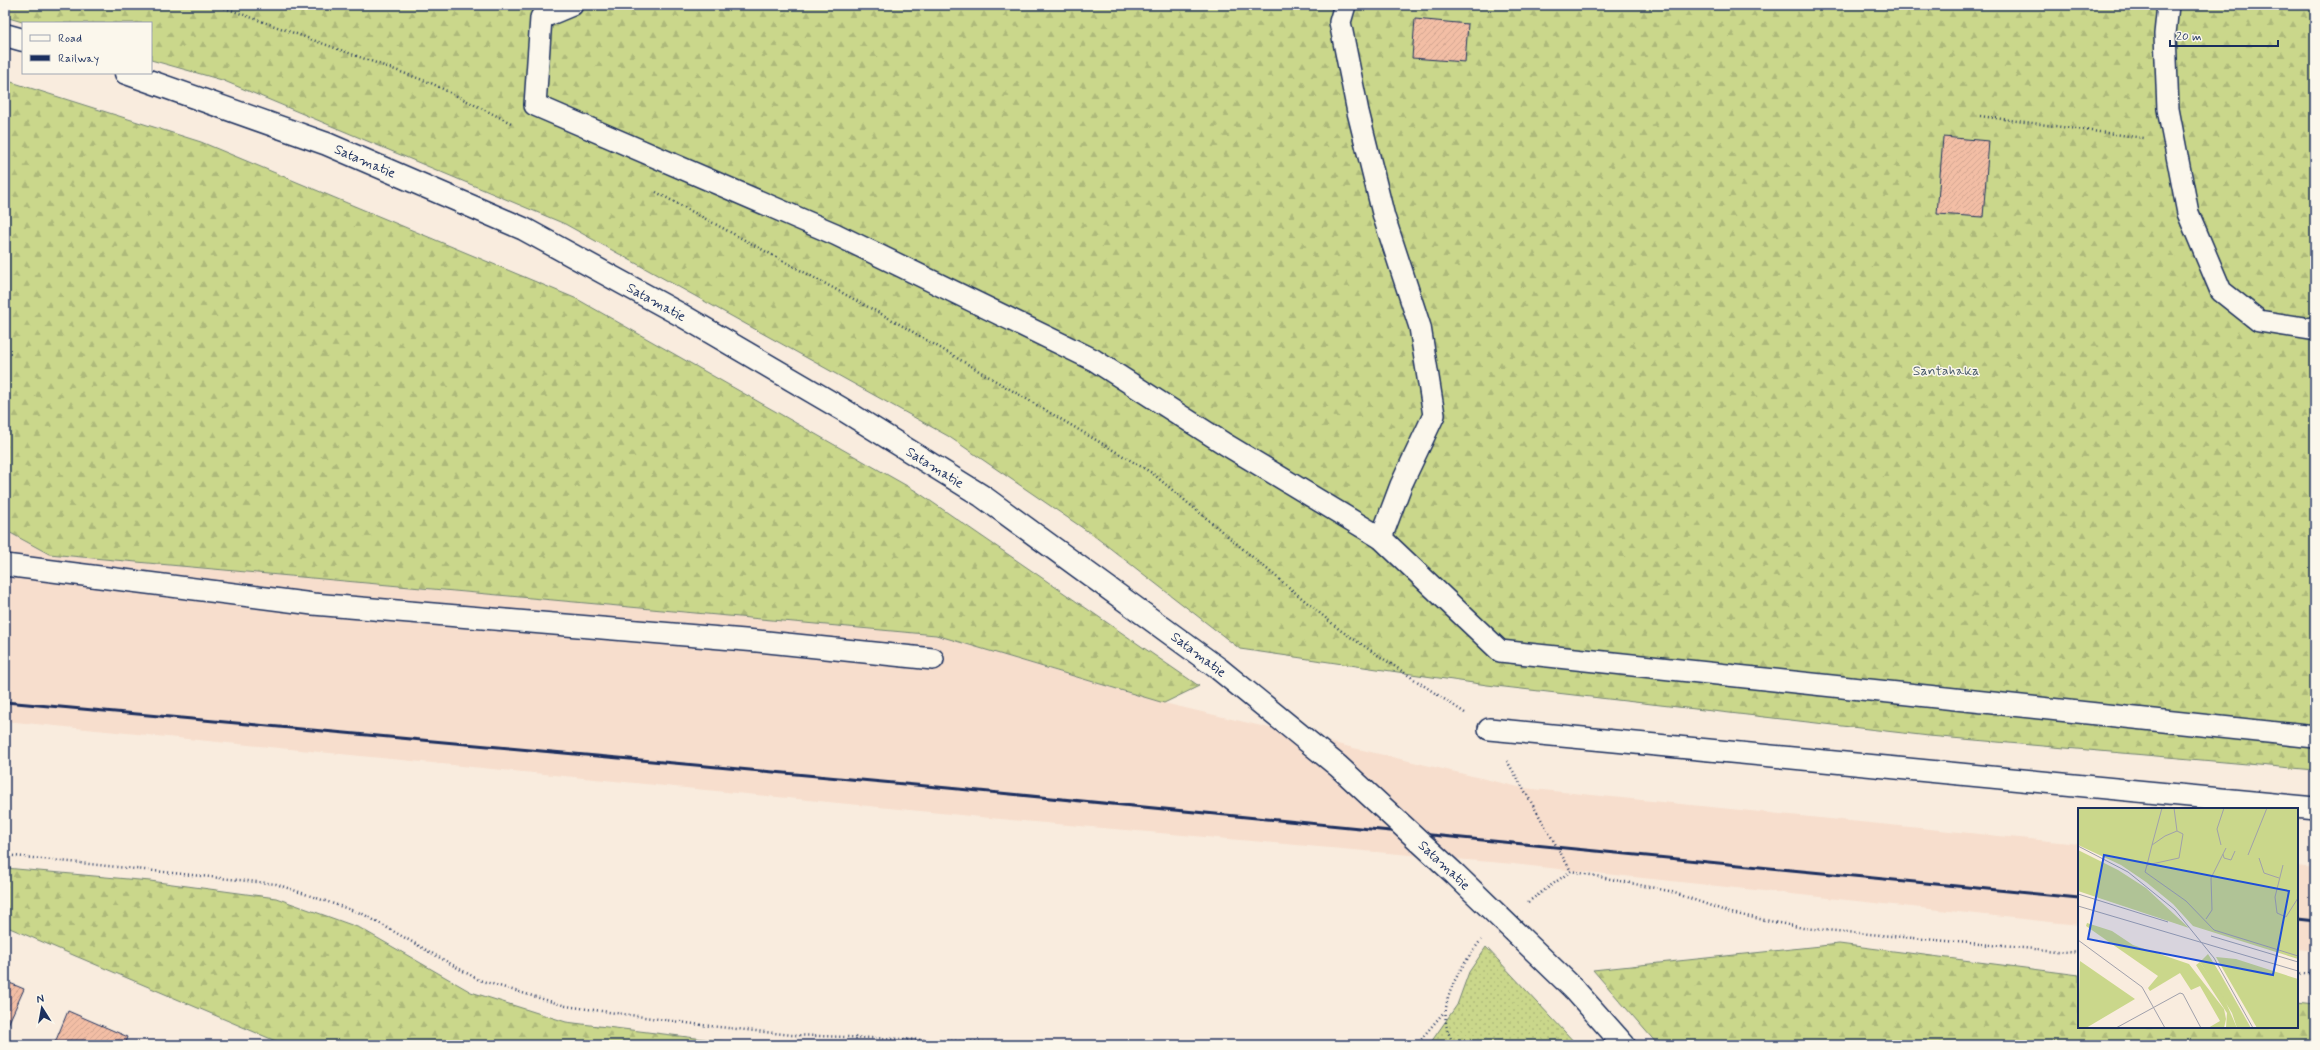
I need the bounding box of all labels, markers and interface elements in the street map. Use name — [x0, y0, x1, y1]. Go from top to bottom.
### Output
legend — [22, 22, 152, 74]
scale bar — [2170, 22, 2278, 48]
text: 20 m — [2176, 29, 2202, 45]
text: Road — [58, 31, 82, 47]
text: Railway — [58, 51, 100, 67]
street label: Satamatie — [332, 140, 399, 183]
street label: Satamatie — [623, 279, 689, 326]
park label: Santahaka — [1913, 362, 1979, 380]
street label: Satamatie — [902, 443, 967, 493]
street label: Satamatie — [1167, 628, 1230, 682]
inset map — [2078, 808, 2298, 1028]
street label: Satamatie — [1414, 837, 1474, 894]
north arrow — [22, 988, 62, 1028]
text: N — [35, 992, 45, 1007]

